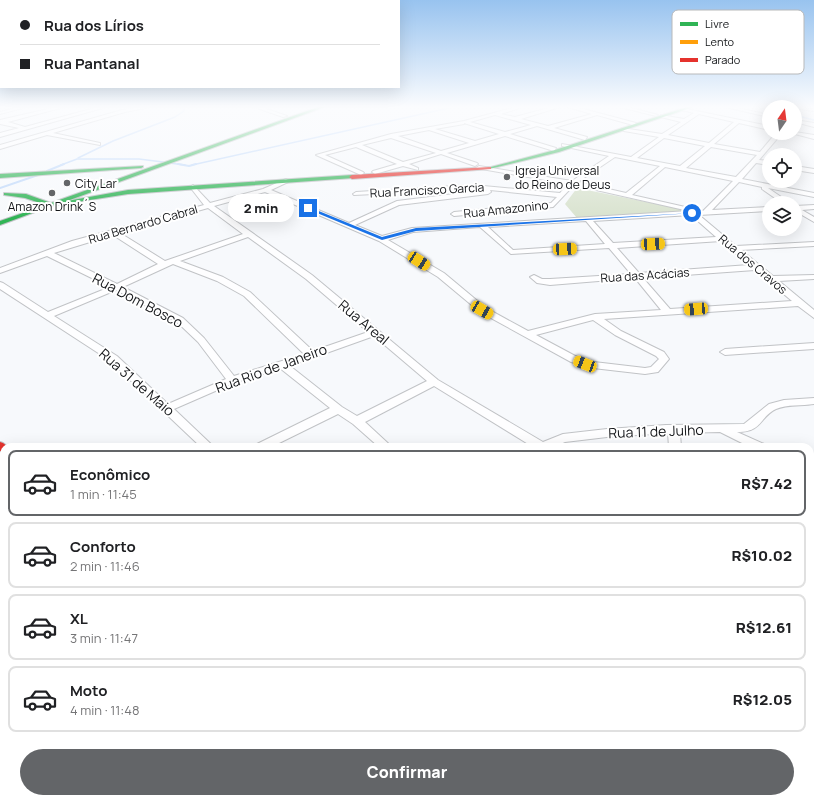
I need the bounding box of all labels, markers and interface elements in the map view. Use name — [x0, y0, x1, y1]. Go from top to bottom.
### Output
legend — [672, 10, 804, 74]
text: Rua dos Lírios — [44, 15, 144, 36]
text: Livre — [705, 16, 730, 31]
text: Lento — [705, 34, 735, 49]
text: Parado — [705, 52, 741, 67]
text: Rua Pantanal — [44, 53, 140, 74]
north arrow — [762, 100, 802, 140]
map controls — [762, 100, 802, 236]
button: locate — [762, 148, 802, 188]
place label: Igreja Universal do Reino de Deus — [515, 162, 611, 193]
marker: Igreja Universal do Reino de Deus — [502, 172, 512, 182]
place label: City Lar — [75, 175, 118, 192]
marker: City Lar — [62, 178, 72, 188]
street label: Rua Francisco Garcia — [369, 179, 485, 201]
marker: Amazon Drink´S — [47, 188, 57, 198]
callout: 2 min — [228, 194, 294, 222]
street label: Rua Amazonino — [463, 196, 549, 222]
button: layers — [762, 196, 802, 236]
place label: Amazon Drink´S — [8, 198, 96, 215]
text: 2 min — [244, 199, 278, 217]
route end — [299, 199, 317, 217]
street label: Rua Bernardo Cabral — [86, 200, 200, 248]
route start — [683, 204, 701, 222]
street label: Rua dos Cravos — [715, 230, 791, 298]
car — [641, 237, 665, 251]
car — [553, 242, 577, 256]
car — [406, 249, 432, 273]
street label: Rua das Acácias — [600, 263, 690, 287]
street label: Rua Dom Bosco — [89, 268, 187, 332]
street label: Rua Areal — [335, 295, 393, 349]
car — [469, 299, 495, 321]
car — [684, 302, 708, 316]
street label: Rua Rio de Janeiro — [213, 339, 329, 397]
street label: Rua 31 de Maio — [95, 344, 179, 420]
car — [572, 354, 598, 374]
street label: Rua 11 de Julho — [608, 420, 704, 442]
text: Econômico — [70, 464, 150, 485]
icon: car — [22, 465, 58, 501]
text: R$7.42 — [741, 473, 792, 494]
text: 1 min · 11:45 — [70, 485, 137, 503]
text: Conforto — [70, 536, 136, 557]
icon: car — [22, 537, 58, 573]
text: R$10.02 — [731, 545, 792, 566]
text: 2 min · 11:46 — [70, 557, 140, 575]
text: XL — [70, 608, 88, 629]
icon: car — [22, 609, 58, 645]
text: R$12.61 — [736, 617, 792, 638]
text: 3 min · 11:47 — [70, 629, 138, 647]
text: Moto — [70, 680, 107, 701]
icon: car — [22, 681, 58, 717]
text: R$12.05 — [733, 689, 792, 710]
text: 4 min · 11:48 — [70, 701, 139, 719]
button: Confirmar — [20, 749, 794, 795]

